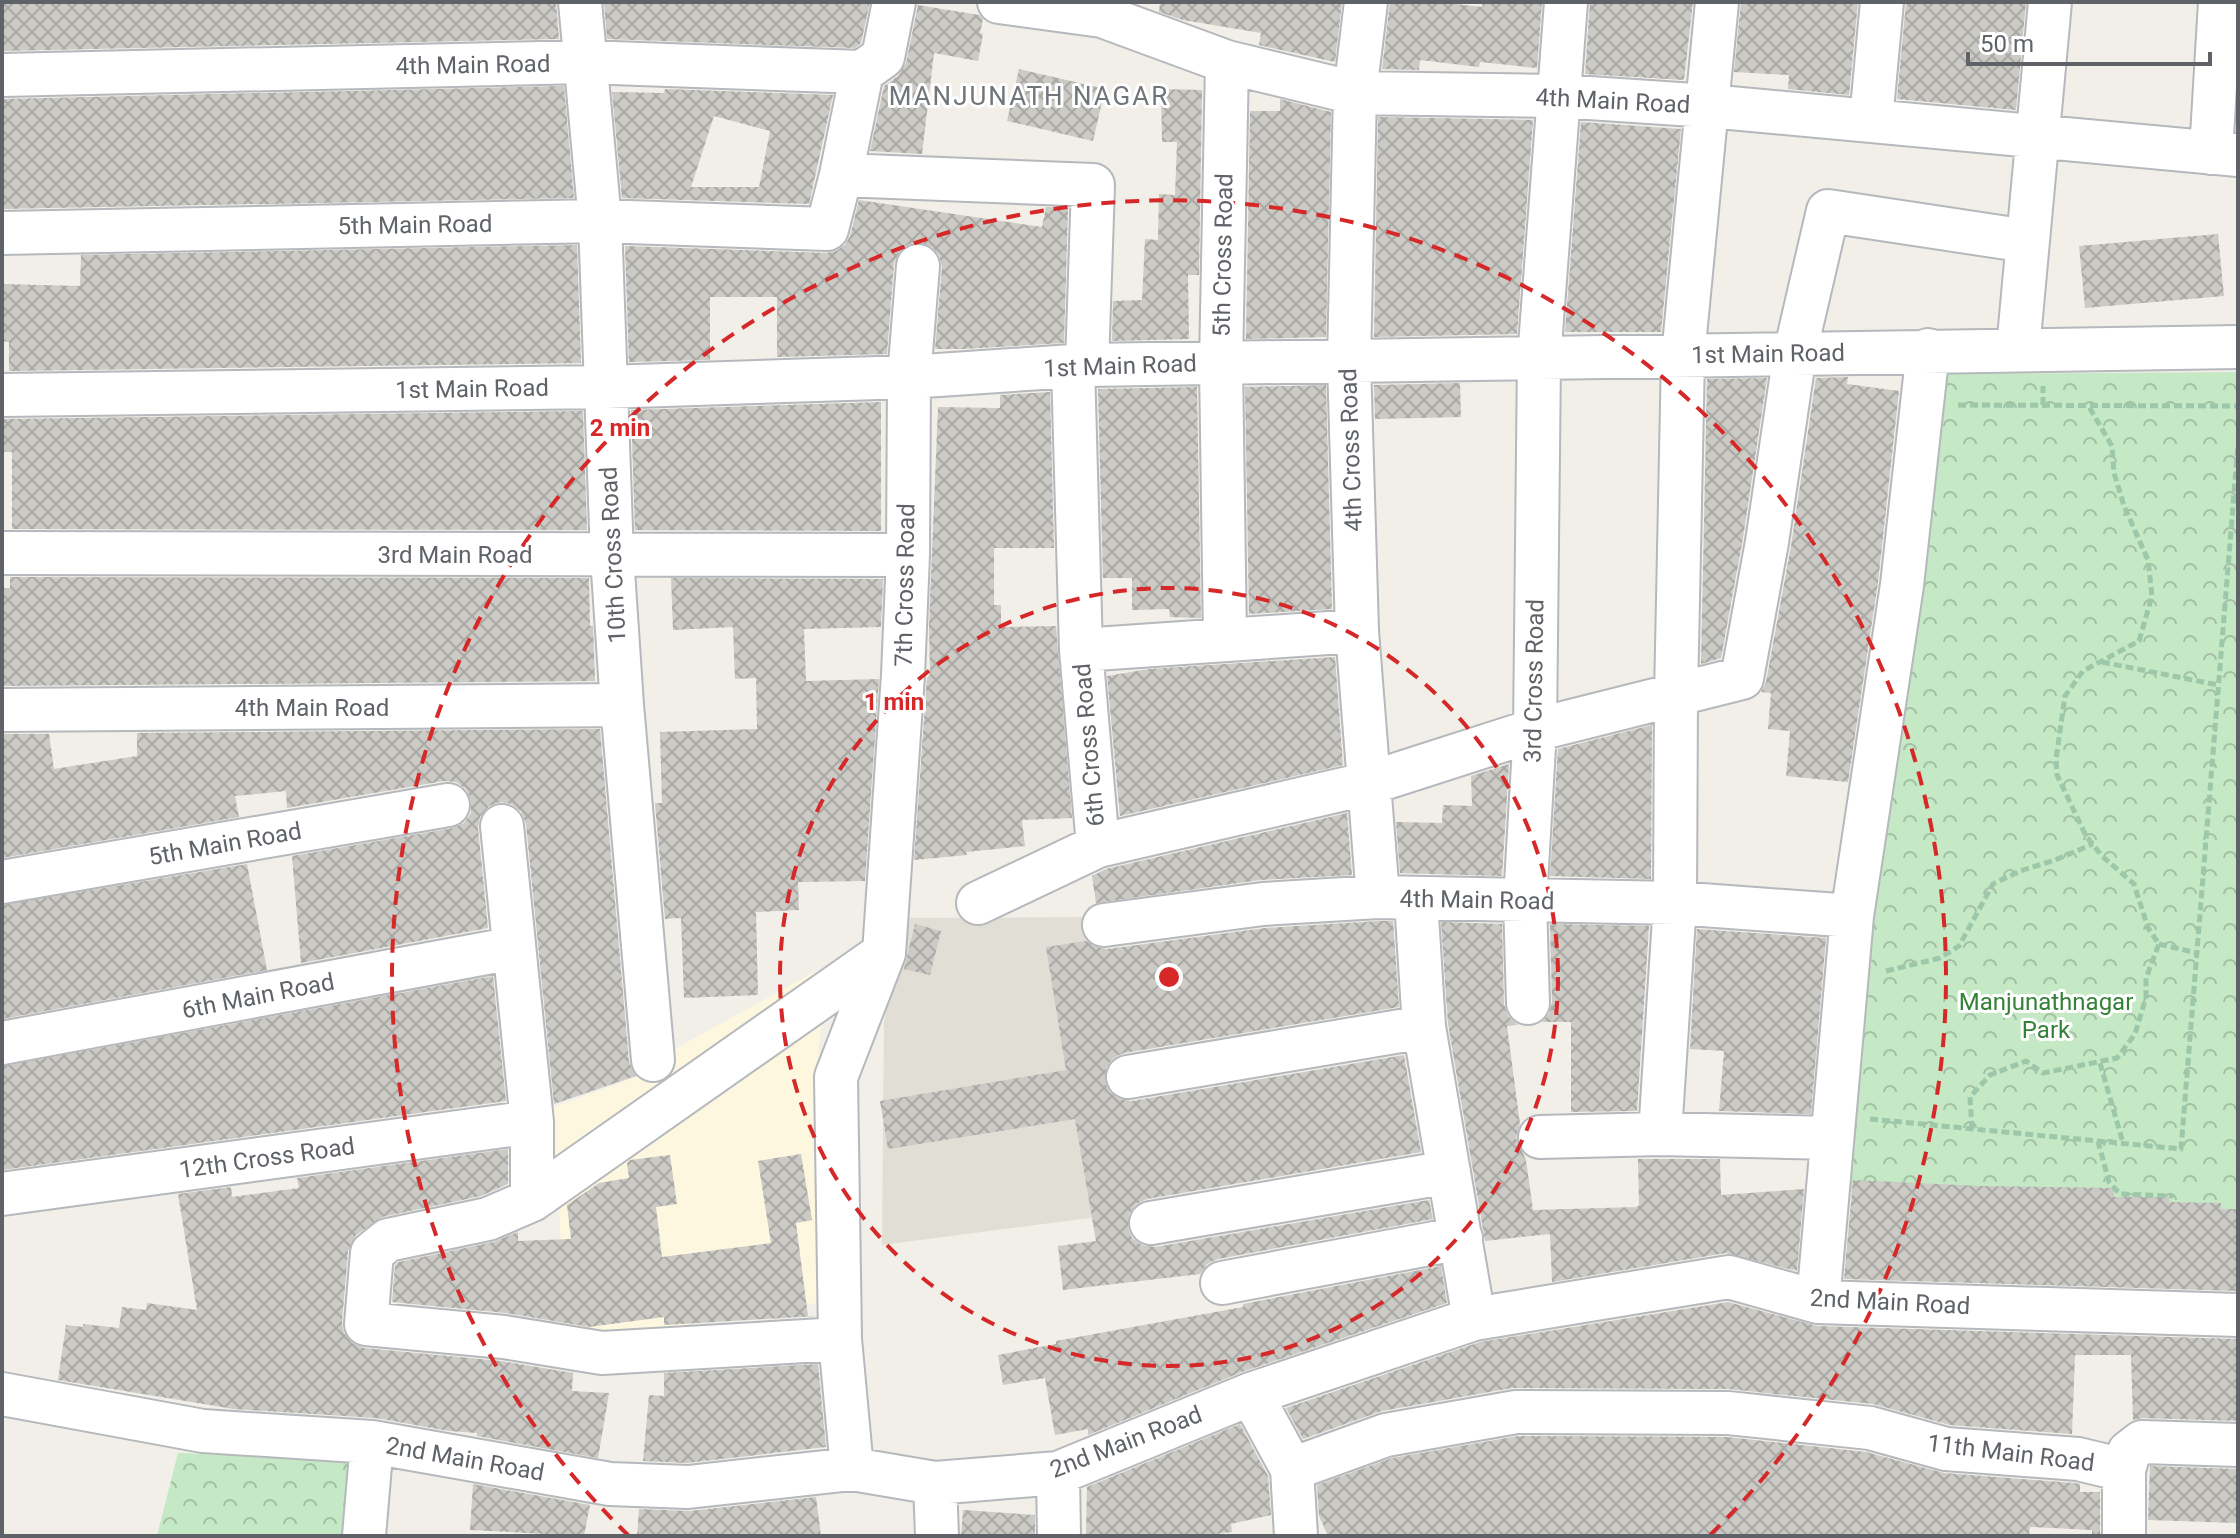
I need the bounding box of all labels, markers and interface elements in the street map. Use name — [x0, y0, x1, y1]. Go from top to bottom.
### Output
scale bar — [1968, 16, 2210, 66]
text: 50 m — [1980, 30, 2034, 58]
street label: 4th Main Road — [395, 50, 551, 80]
district label: MANJUNATH NAGAR — [889, 81, 1169, 111]
street label: 4th Main Road — [1535, 83, 1691, 119]
street label: 5th Cross Road — [1208, 173, 1238, 337]
street label: 5th Main Road — [337, 210, 493, 240]
street label: 1st Main Road — [1691, 339, 1845, 369]
street label: 1st Main Road — [1043, 349, 1197, 383]
street label: 4th Cross Road — [1334, 368, 1368, 532]
street label: 1st Main Road — [395, 374, 549, 404]
text: 2 min — [590, 414, 650, 442]
street label: 10th Cross Road — [594, 466, 632, 644]
street label: 7th Cross Road — [890, 503, 920, 667]
street label: 3rd Main Road — [377, 541, 533, 569]
street label: 3rd Cross Road — [1519, 599, 1549, 763]
street label: 6th Cross Road — [1068, 662, 1110, 828]
text: 1 min — [864, 688, 924, 716]
street label: 4th Main Road — [235, 694, 389, 722]
street label: 5th Main Road — [146, 817, 304, 871]
street label: 4th Main Road — [1399, 885, 1555, 915]
centre of rings — [1155, 963, 1183, 991]
street label: 6th Main Road — [179, 968, 337, 1024]
park label: Manjunathnagar Park — [1959, 988, 2133, 1044]
street label: 12th Cross Road — [177, 1132, 357, 1184]
street label: 2nd Main Road — [1809, 1284, 1971, 1320]
street label: 2nd Main Road — [1046, 1400, 1206, 1484]
street label: 11th Main Road — [1926, 1429, 2096, 1477]
street label: 2nd Main Road — [384, 1431, 546, 1487]

